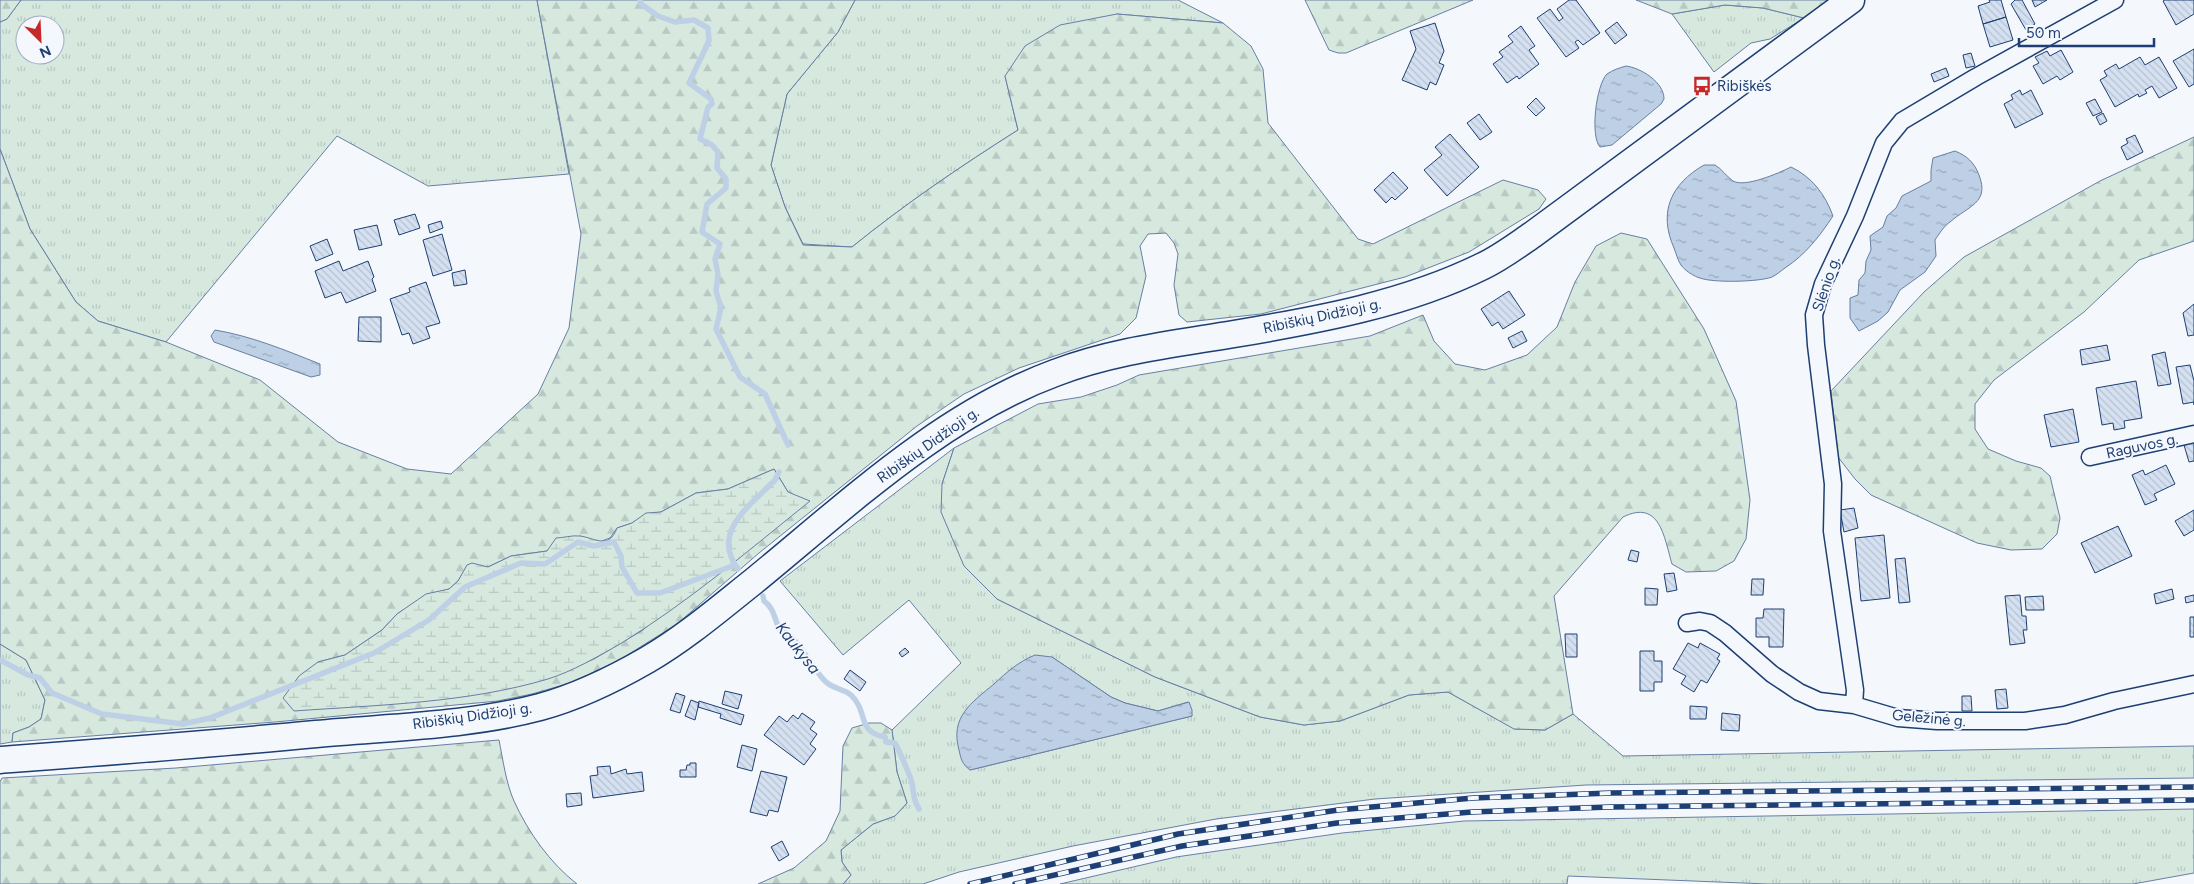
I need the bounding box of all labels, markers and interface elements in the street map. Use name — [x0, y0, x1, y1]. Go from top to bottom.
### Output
north arrow — [15, 15, 65, 65]
scale bar — [2019, 15, 2154, 47]
text: 50 m — [2026, 24, 2061, 42]
text: N — [37, 41, 53, 61]
bus stop icon: Ribiškės — [1691, 75, 1713, 97]
place label: Ribiškės — [1717, 77, 1772, 95]
street label: Slėnio g. — [1808, 254, 1844, 314]
street label: Ribiškių Didžioji g. — [1261, 295, 1383, 337]
street label: Ribiškių Didžioji g. — [874, 403, 982, 487]
street label: Raguvos g. — [2104, 430, 2180, 462]
water label: Kaukysa — [772, 618, 824, 678]
street label: Ribiškių Didžioji g. — [411, 699, 533, 733]
street label: Geležinė g. — [1891, 706, 1967, 730]

